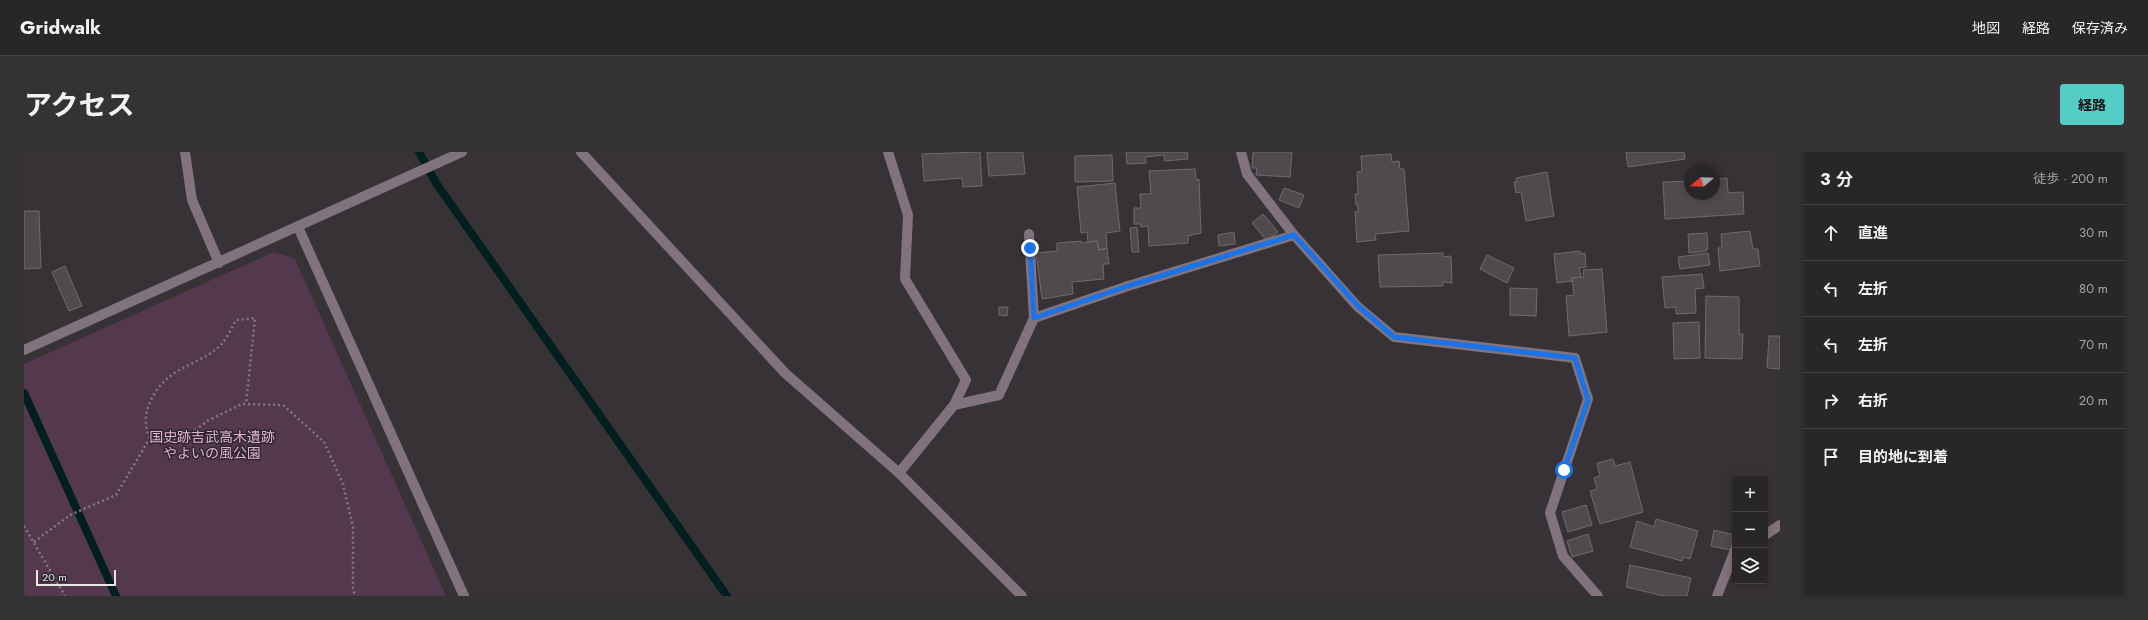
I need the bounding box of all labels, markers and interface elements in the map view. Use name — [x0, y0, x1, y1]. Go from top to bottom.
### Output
text: Gridwalk — [20, 14, 101, 41]
text: 地図 — [1972, 18, 2000, 38]
text: 経路 — [2022, 18, 2050, 38]
text: 保存済み — [2072, 18, 2128, 38]
button: 経路 — [2060, 84, 2124, 125]
text: アクセス — [24, 85, 135, 126]
north arrow — [1684, 164, 1720, 200]
text: 3 分 — [1820, 167, 1853, 191]
text: 徒歩 · 200 m — [2033, 169, 2108, 188]
icon: ahead — [1820, 222, 1842, 244]
text: 直進 — [1858, 222, 1888, 244]
text: 30 m — [2079, 223, 2108, 242]
route end — [1021, 239, 1039, 257]
icon: left — [1820, 278, 1842, 300]
text: 左折 — [1858, 278, 1888, 300]
text: 80 m — [2079, 279, 2108, 298]
icon: left — [1820, 334, 1842, 356]
text: 左折 — [1858, 334, 1888, 356]
text: 70 m — [2079, 335, 2108, 354]
icon: right — [1820, 390, 1842, 412]
text: 右折 — [1858, 390, 1888, 412]
text: 20 m — [2079, 391, 2108, 410]
park label: 国史跡吉武高木遺跡 やよいの風公園 — [149, 427, 275, 463]
icon: arrive — [1820, 446, 1842, 468]
text: 目的地に到着 — [1858, 446, 1948, 468]
route start — [1555, 461, 1573, 479]
map controls — [1732, 476, 1768, 584]
button: + — [1732, 476, 1768, 512]
button: − — [1732, 512, 1768, 548]
button: layers — [1732, 548, 1768, 584]
scale bar — [36, 568, 116, 587]
text: 20 m — [42, 569, 67, 585]

